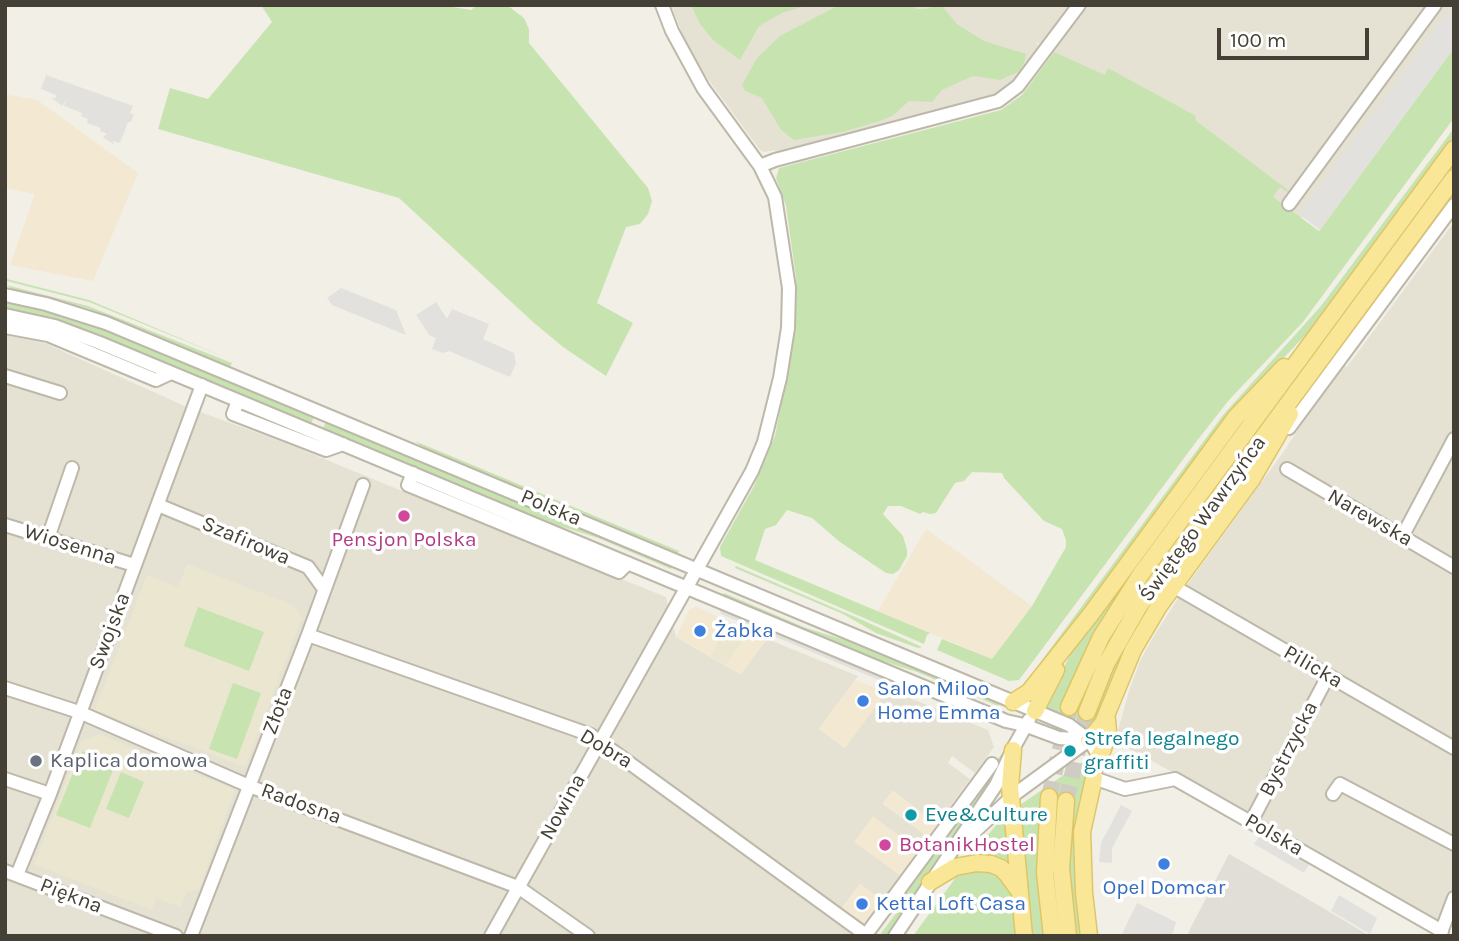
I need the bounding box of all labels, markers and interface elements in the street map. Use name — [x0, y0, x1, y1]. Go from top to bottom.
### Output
scale bar — [1221, 14, 1373, 58]
text: 100 m — [1230, 28, 1287, 52]
street label: Świętego Wawrzyńca — [1134, 431, 1272, 607]
street label: Polska — [517, 484, 585, 532]
street label: Narewska — [1323, 484, 1417, 552]
marker: Pensjon Polska — [396, 508, 412, 524]
street label: Szafirowa — [198, 511, 294, 571]
street label: Wiosenna — [21, 519, 119, 571]
place label: Pensjon Polska — [331, 527, 477, 553]
street label: Swojska — [84, 589, 136, 673]
place label: Żabka — [714, 618, 774, 644]
marker: Żabka — [692, 623, 708, 639]
street label: Pilicka — [1279, 640, 1347, 694]
place label: Salon Miloo Home Emma — [877, 676, 1001, 726]
street label: Złota — [257, 684, 299, 738]
marker: Salon Miloo Home Emma — [855, 693, 871, 709]
street label: Bystrzycka — [1254, 697, 1324, 801]
street label: Dobra — [575, 724, 637, 774]
place label: Strefa legalnego graffiti — [1084, 726, 1239, 776]
marker: Strefa legalnego graffiti — [1062, 743, 1078, 759]
place label: Kaplica domowa — [50, 748, 208, 774]
marker: Kaplica domowa — [28, 753, 44, 769]
street label: Nowina — [535, 770, 591, 844]
street label: Radosna — [257, 778, 345, 830]
place label: Eve&Culture — [925, 802, 1048, 828]
marker: Eve&Culture — [903, 807, 919, 823]
street label: Polska — [1240, 808, 1308, 862]
place label: BotanikHostel — [899, 832, 1035, 858]
marker: BotanikHostel — [877, 837, 893, 853]
marker: Opel Domcar — [1156, 856, 1172, 872]
street label: Piękna — [36, 873, 106, 919]
place label: Opel Domcar — [1103, 875, 1225, 901]
place label: Kettal Loft Casa — [876, 891, 1026, 917]
marker: Kettal Loft Casa — [854, 896, 870, 912]

